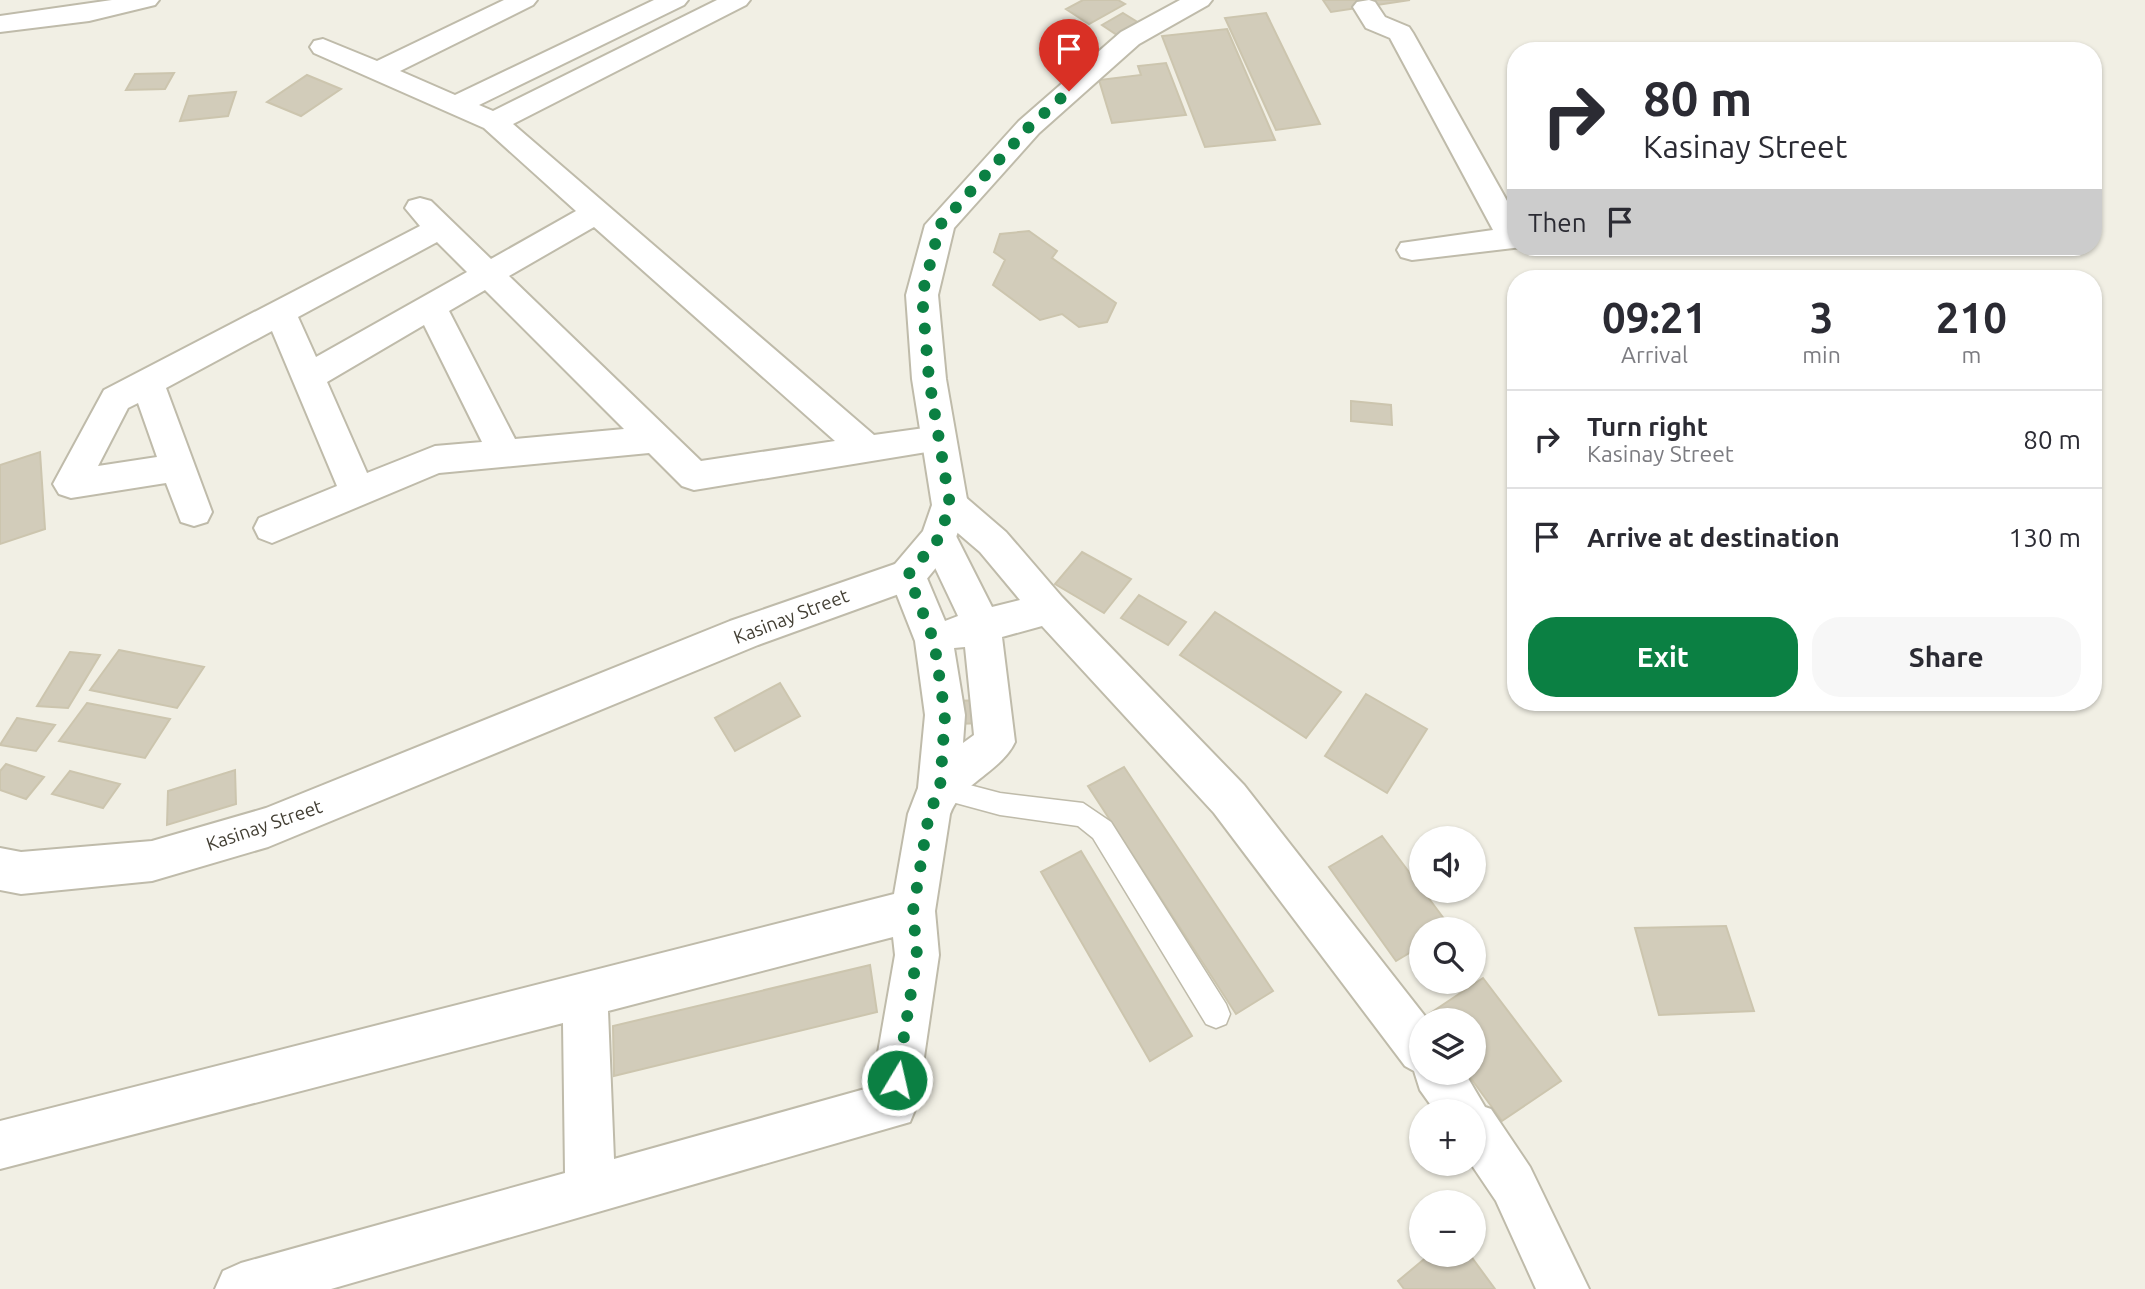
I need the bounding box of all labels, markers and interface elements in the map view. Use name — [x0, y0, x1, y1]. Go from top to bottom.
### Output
pin — [1039, 19, 1099, 91]
icon: arrive — [1050, 30, 1088, 68]
icon: right — [1528, 70, 1619, 161]
text: 80 m — [1643, 70, 1752, 125]
text: Kasinay Street — [1643, 128, 1847, 164]
icon: arrive — [1601, 203, 1639, 241]
text: Then — [1528, 208, 1587, 237]
text: 09:21 — [1602, 294, 1707, 341]
text: 3 — [1810, 294, 1833, 341]
text: 210 — [1936, 294, 2007, 341]
text: Arrival — [1621, 342, 1688, 367]
text: min — [1802, 342, 1841, 367]
text: m — [1961, 342, 1981, 367]
text: Turn right — [1587, 412, 1708, 441]
icon: right — [1528, 420, 1566, 458]
text: 80 m — [2023, 425, 2081, 454]
text: Kasinay Street — [1587, 441, 1734, 466]
icon: arrive — [1528, 518, 1566, 556]
text: Arrive at destination — [1587, 523, 1840, 552]
text: 130 m — [2009, 523, 2081, 552]
street label: Kasinay Street — [730, 584, 852, 648]
button: Exit — [1528, 617, 1798, 697]
button: Share — [1812, 617, 2081, 697]
street label: Kasinay Street — [203, 795, 325, 855]
map controls — [1409, 826, 1486, 1267]
button: sound — [1409, 826, 1486, 903]
button: search — [1409, 917, 1486, 994]
button: layers — [1409, 1008, 1486, 1085]
position arrow — [860, 1043, 934, 1117]
button: + — [1409, 1099, 1486, 1176]
button: − — [1409, 1190, 1486, 1267]

